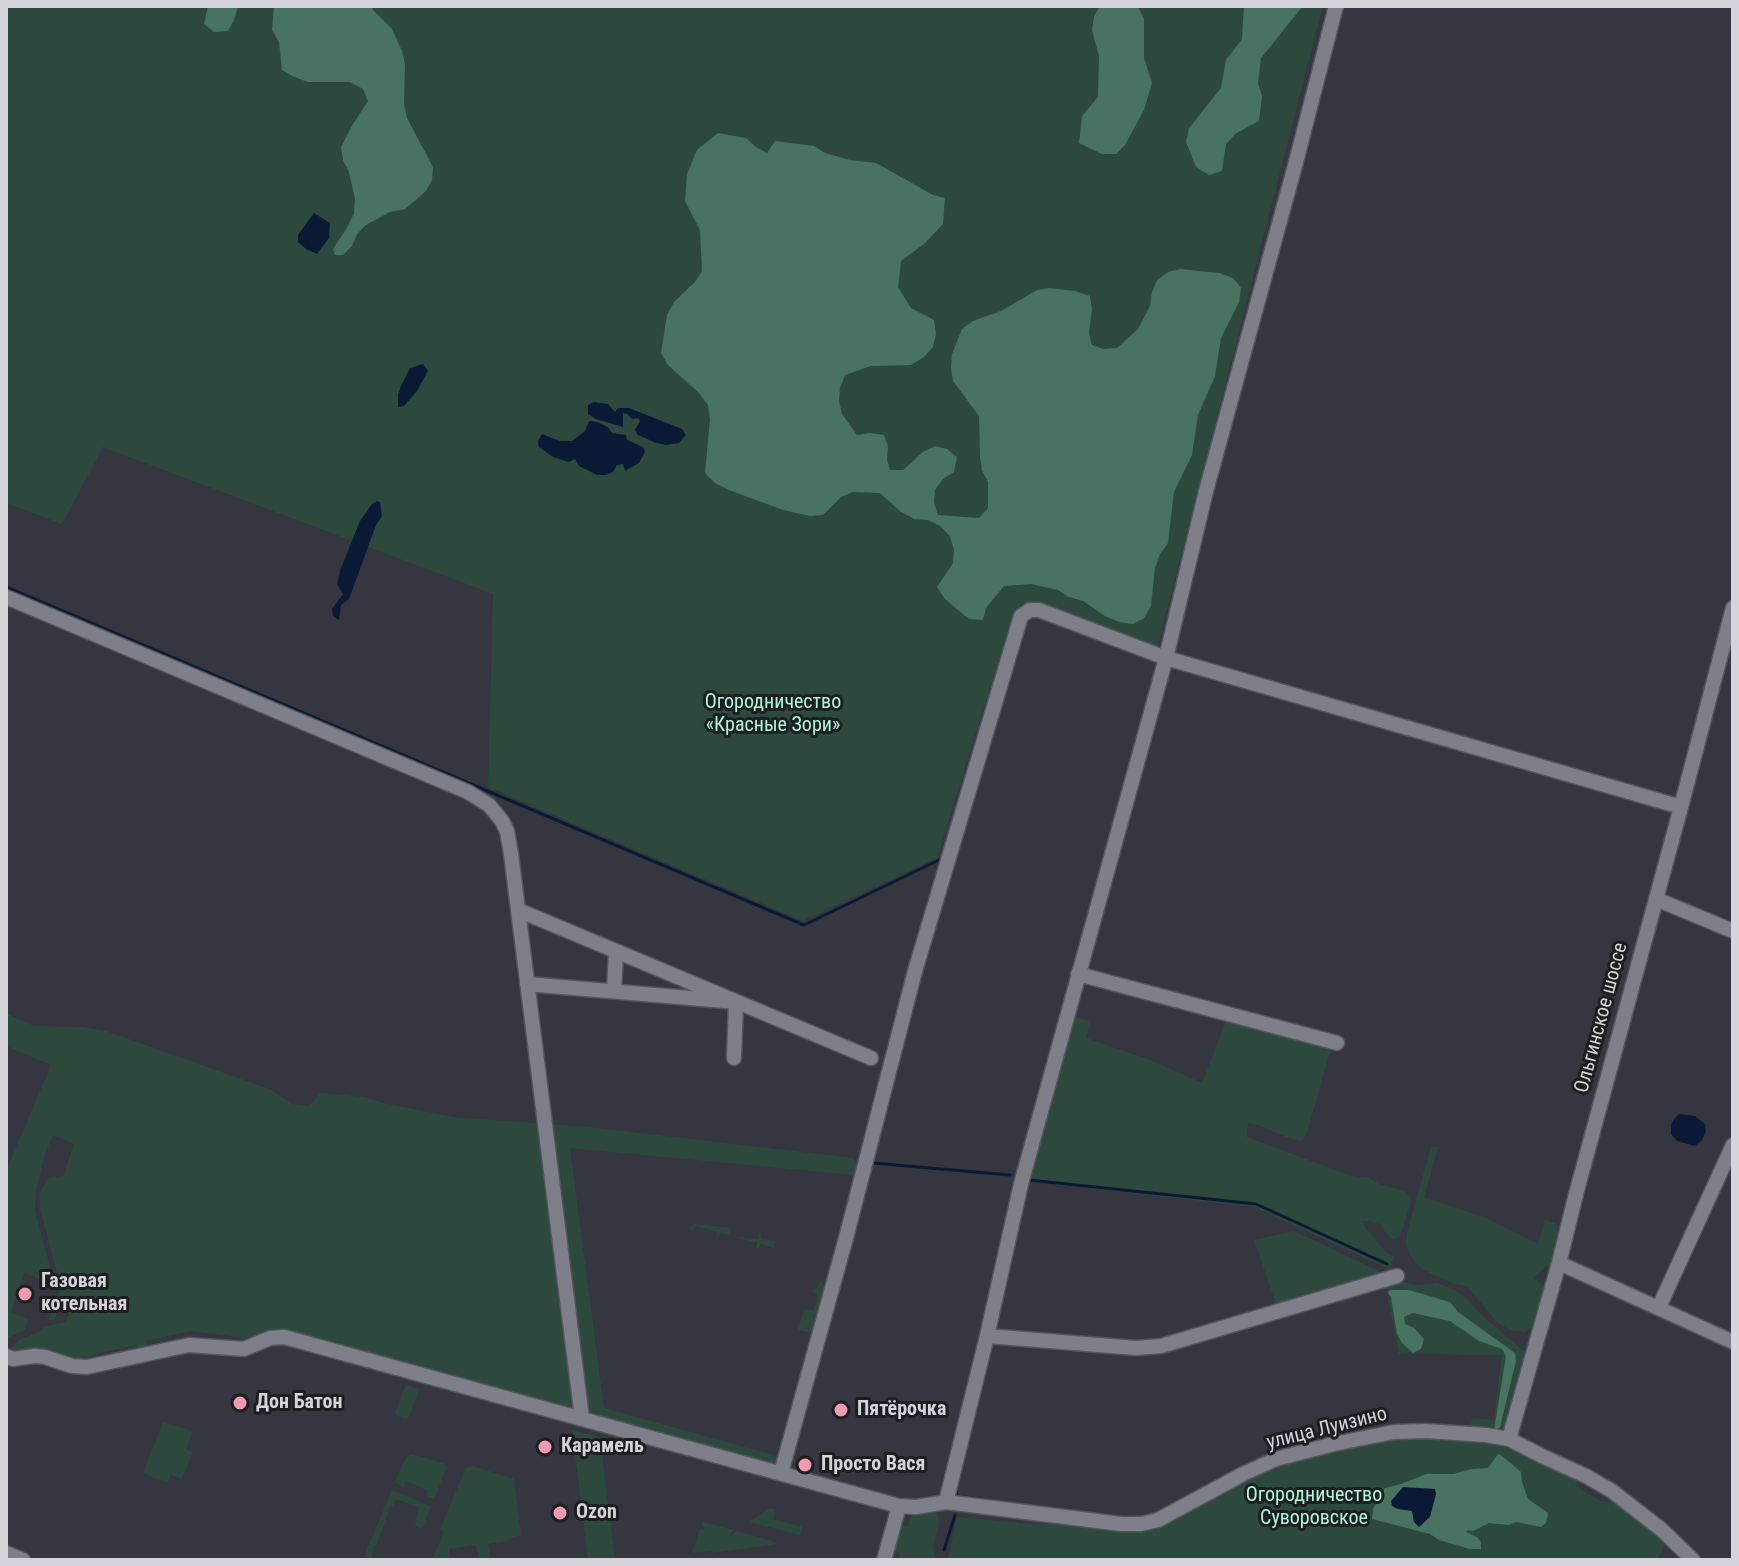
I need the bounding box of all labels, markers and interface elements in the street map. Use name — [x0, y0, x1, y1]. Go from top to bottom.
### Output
park label: Огородничество «Красные Зори» — [705, 691, 841, 738]
street label: Ольгинское шоссе — [1570, 940, 1634, 1096]
place label: Газовая котельная — [41, 1270, 127, 1317]
marker: Газовая котельная — [16, 1285, 34, 1303]
place label: Дон Батон — [256, 1391, 343, 1415]
marker: Дон Батон — [231, 1394, 249, 1412]
place label: Пятёрочка — [857, 1398, 946, 1422]
marker: Пятёрочка — [832, 1401, 850, 1419]
street label: улица Луизино — [1264, 1402, 1390, 1456]
place label: Карамель — [561, 1435, 644, 1459]
marker: Карамель — [536, 1438, 554, 1456]
place label: Просто Вася — [821, 1453, 925, 1477]
marker: Просто Вася — [796, 1456, 814, 1474]
park label: Огородничество Суворовское — [1246, 1484, 1382, 1531]
place label: Ozon — [576, 1501, 617, 1525]
marker: Ozon — [551, 1504, 569, 1522]

